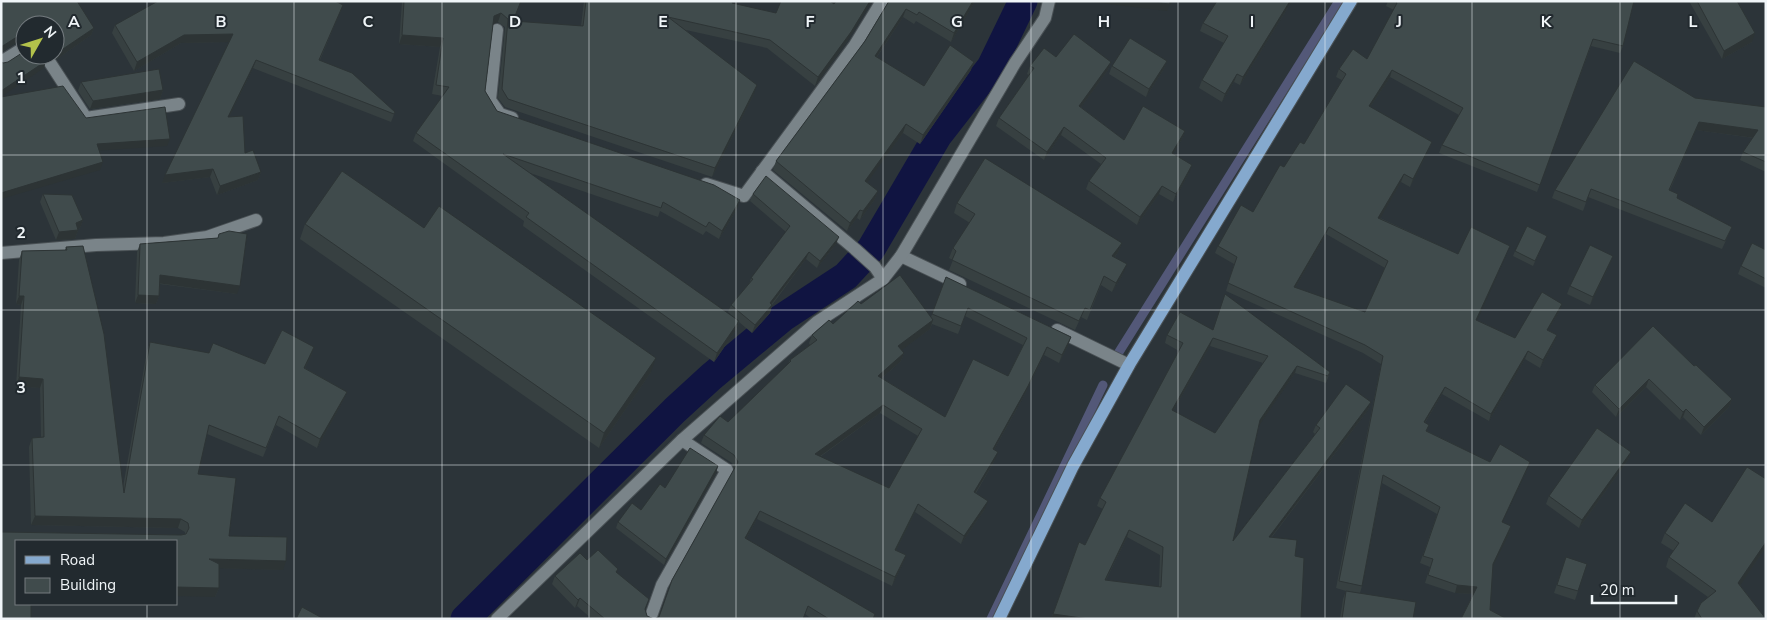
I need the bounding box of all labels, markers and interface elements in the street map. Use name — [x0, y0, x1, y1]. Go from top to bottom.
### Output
text: A — [68, 11, 80, 33]
text: B — [215, 11, 227, 33]
text: C — [363, 11, 374, 33]
text: D — [509, 11, 521, 33]
text: E — [658, 11, 668, 33]
text: F — [806, 11, 815, 33]
text: G — [951, 11, 963, 33]
text: H — [1098, 11, 1110, 33]
text: I — [1250, 11, 1254, 33]
text: J — [1395, 11, 1402, 33]
text: K — [1541, 11, 1553, 33]
text: L — [1689, 11, 1698, 33]
north arrow — [15, 15, 65, 65]
text: N — [39, 22, 60, 42]
text: 1 — [16, 67, 26, 89]
text: 2 — [16, 222, 26, 244]
text: 3 — [16, 377, 26, 399]
legend — [15, 540, 178, 605]
text: Road — [60, 550, 95, 570]
scale bar — [1592, 572, 1676, 604]
text: Building — [60, 575, 116, 595]
text: 20 m — [1600, 580, 1635, 600]

